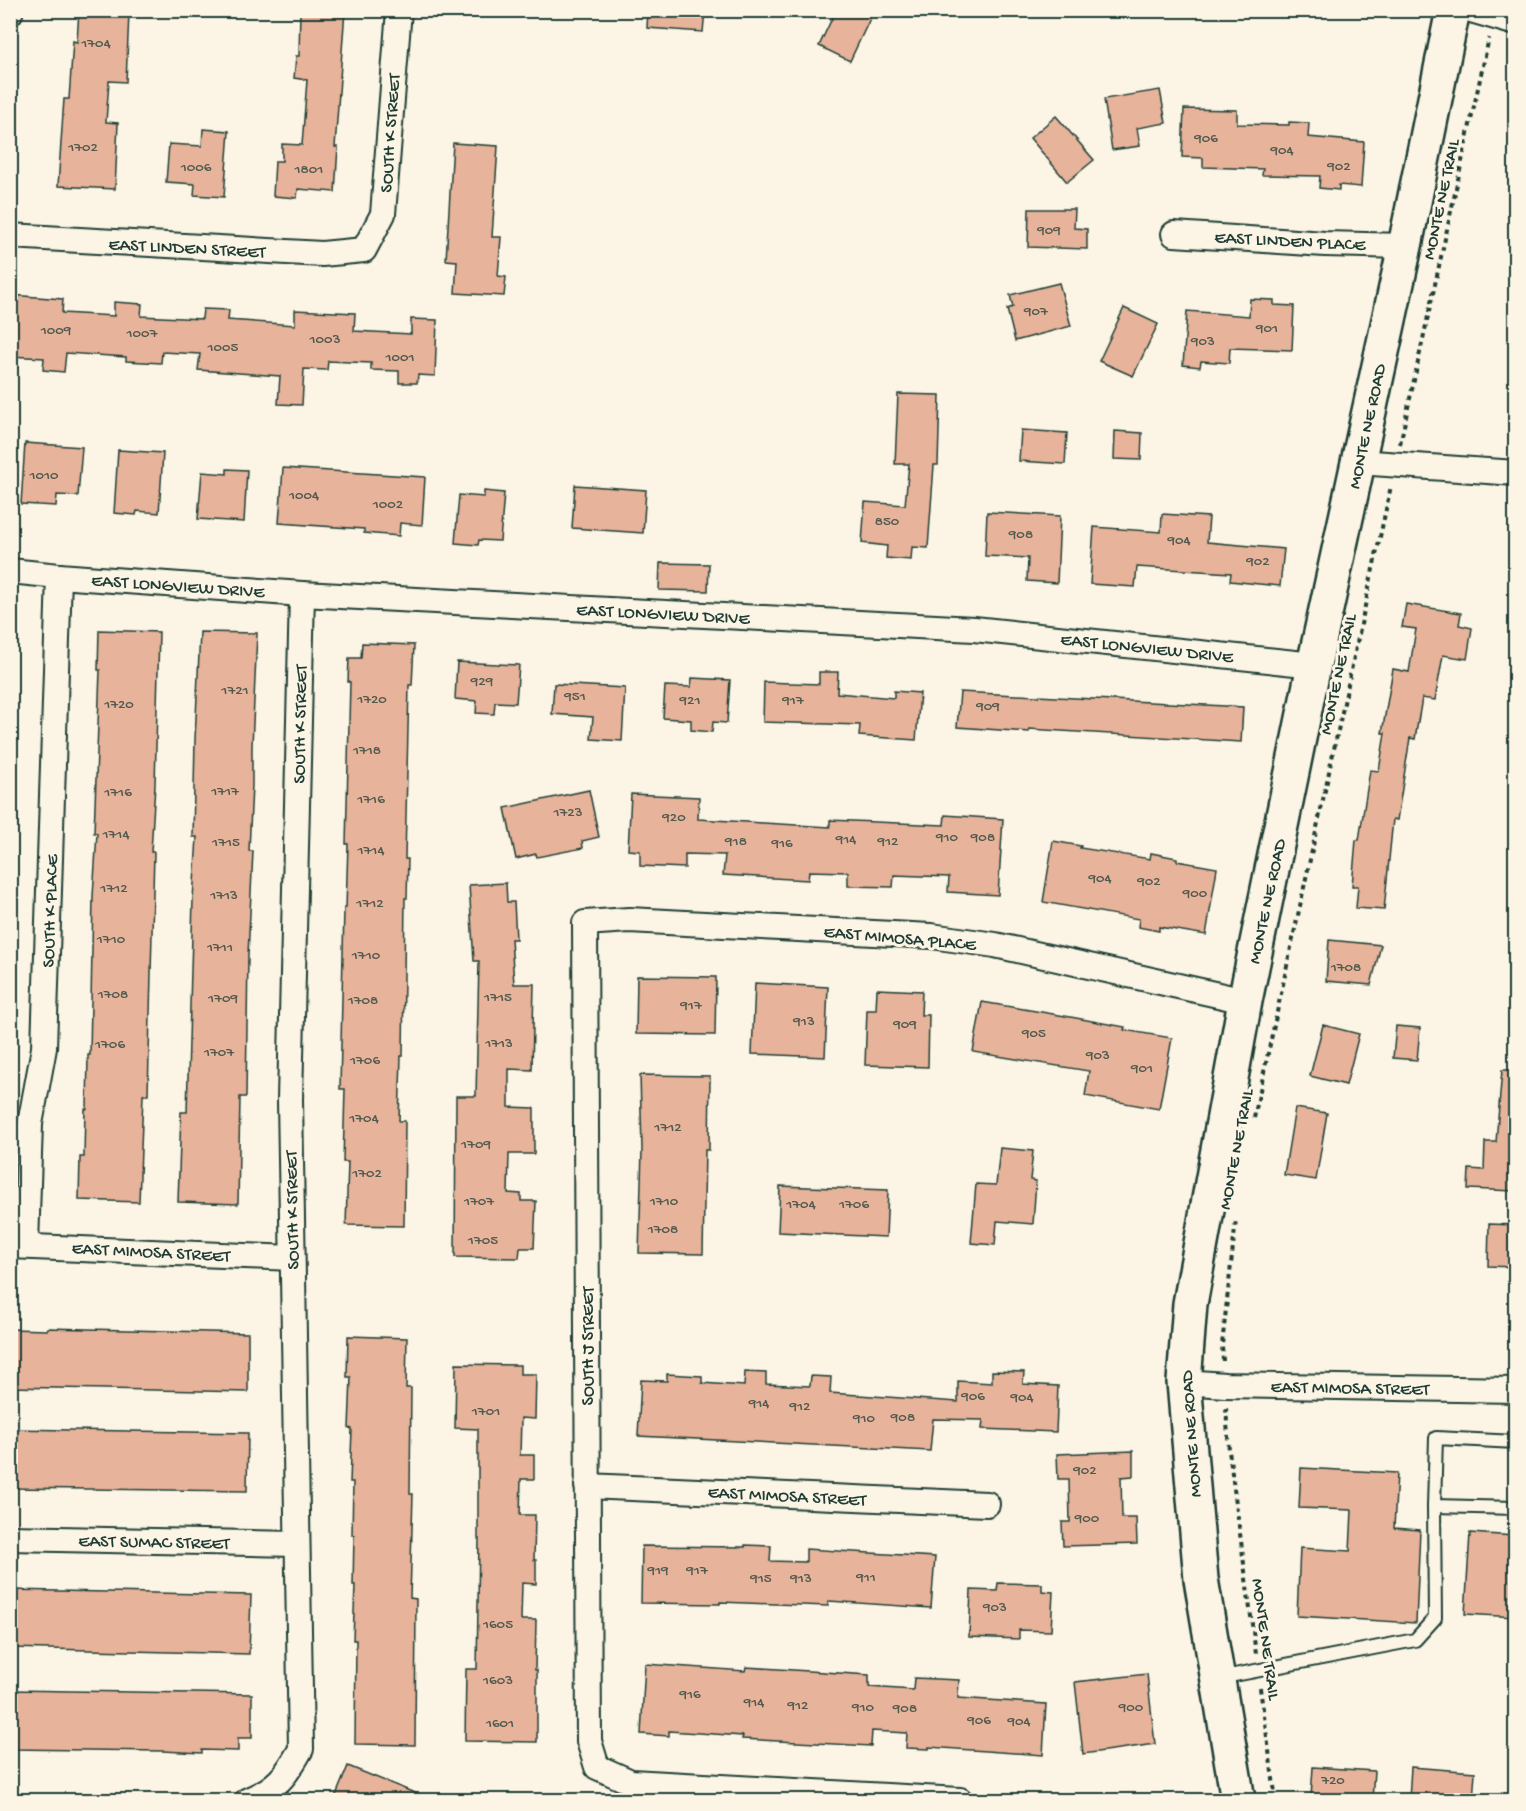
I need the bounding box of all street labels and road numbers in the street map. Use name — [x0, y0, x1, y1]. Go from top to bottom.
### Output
street label: SOUTH K STREET — [377, 72, 406, 193]
street label: MONTE NE TRAIL — [1419, 136, 1466, 262]
street label: EAST LINDEN PLACE — [1214, 228, 1367, 257]
street label: EAST LINDEN STREET — [108, 235, 267, 264]
street label: MONTE NE ROAD — [1345, 362, 1392, 491]
street label: EAST LONGVIEW DRIVE — [90, 571, 266, 604]
street label: EAST LONGVIEW DRIVE — [576, 600, 751, 631]
street label: MONTE NE TRAIL — [1316, 611, 1363, 737]
street label: EAST LONGVIEW DRIVE — [1059, 630, 1235, 669]
street label: SOUTH K STREET — [290, 663, 313, 784]
street label: MONTE NE ROAD — [1245, 837, 1292, 966]
street label: SOUTH K PLACE — [39, 853, 64, 968]
street label: EAST MIMOSA PLACE — [823, 922, 978, 957]
street label: MONTE NE TRAIL — [1215, 1086, 1260, 1212]
street label: SOUTH K STREET — [282, 1149, 305, 1270]
street label: EAST MIMOSA STREET — [71, 1239, 232, 1268]
street label: SOUTH J STREET — [579, 1285, 600, 1405]
street label: MONTE NE ROAD — [1178, 1369, 1207, 1498]
street label: EAST MIMOSA STREET — [1270, 1378, 1431, 1401]
street label: EAST MIMOSA STREET — [707, 1483, 868, 1512]
street label: EAST SUMAC STREET — [78, 1532, 231, 1555]
street label: MONTE NE TRAIL — [1246, 1577, 1284, 1703]

